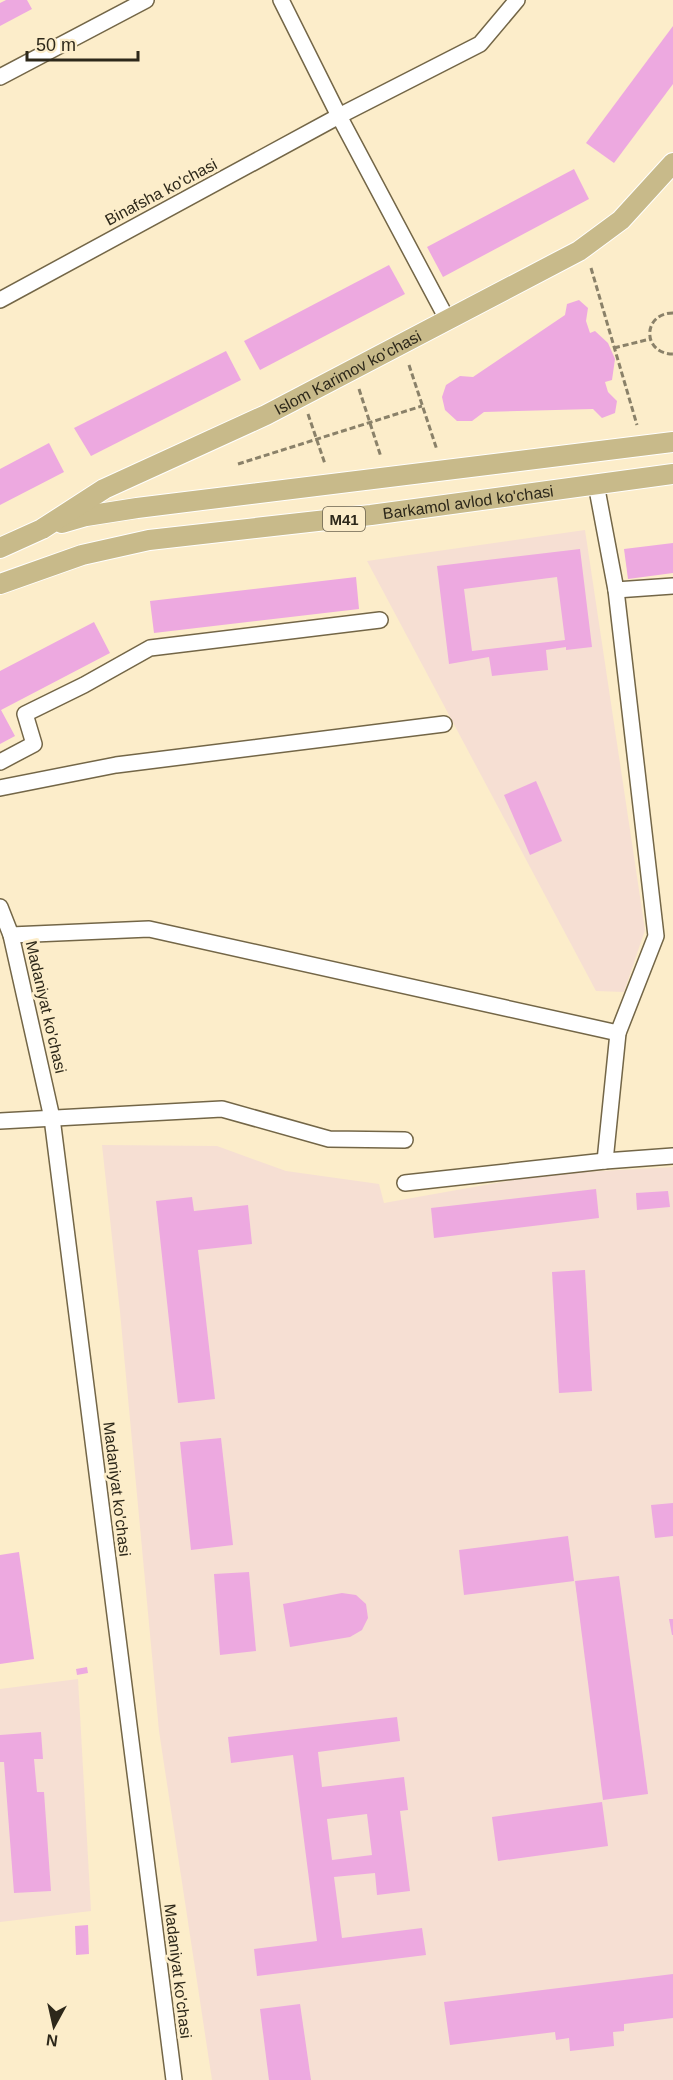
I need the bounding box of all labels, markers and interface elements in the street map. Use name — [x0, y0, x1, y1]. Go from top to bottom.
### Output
scale bar — [27, 24, 138, 62]
text: 50 m — [36, 35, 76, 55]
street label: Binafsha ko'chasi — [102, 155, 220, 229]
street label: Islom Karimov ko'chasi — [271, 327, 424, 418]
street label: Barkamol avlod ko'chasi — [382, 482, 555, 522]
road number: M41 — [323, 507, 365, 531]
street label: Madaniyat ko'chasi — [22, 939, 70, 1075]
street label: Madaniyat ko'chasi — [100, 1421, 134, 1557]
street label: Madaniyat ko'chasi — [161, 1903, 195, 2039]
north arrow — [24, 1996, 84, 2056]
text: N — [45, 2031, 59, 2050]

